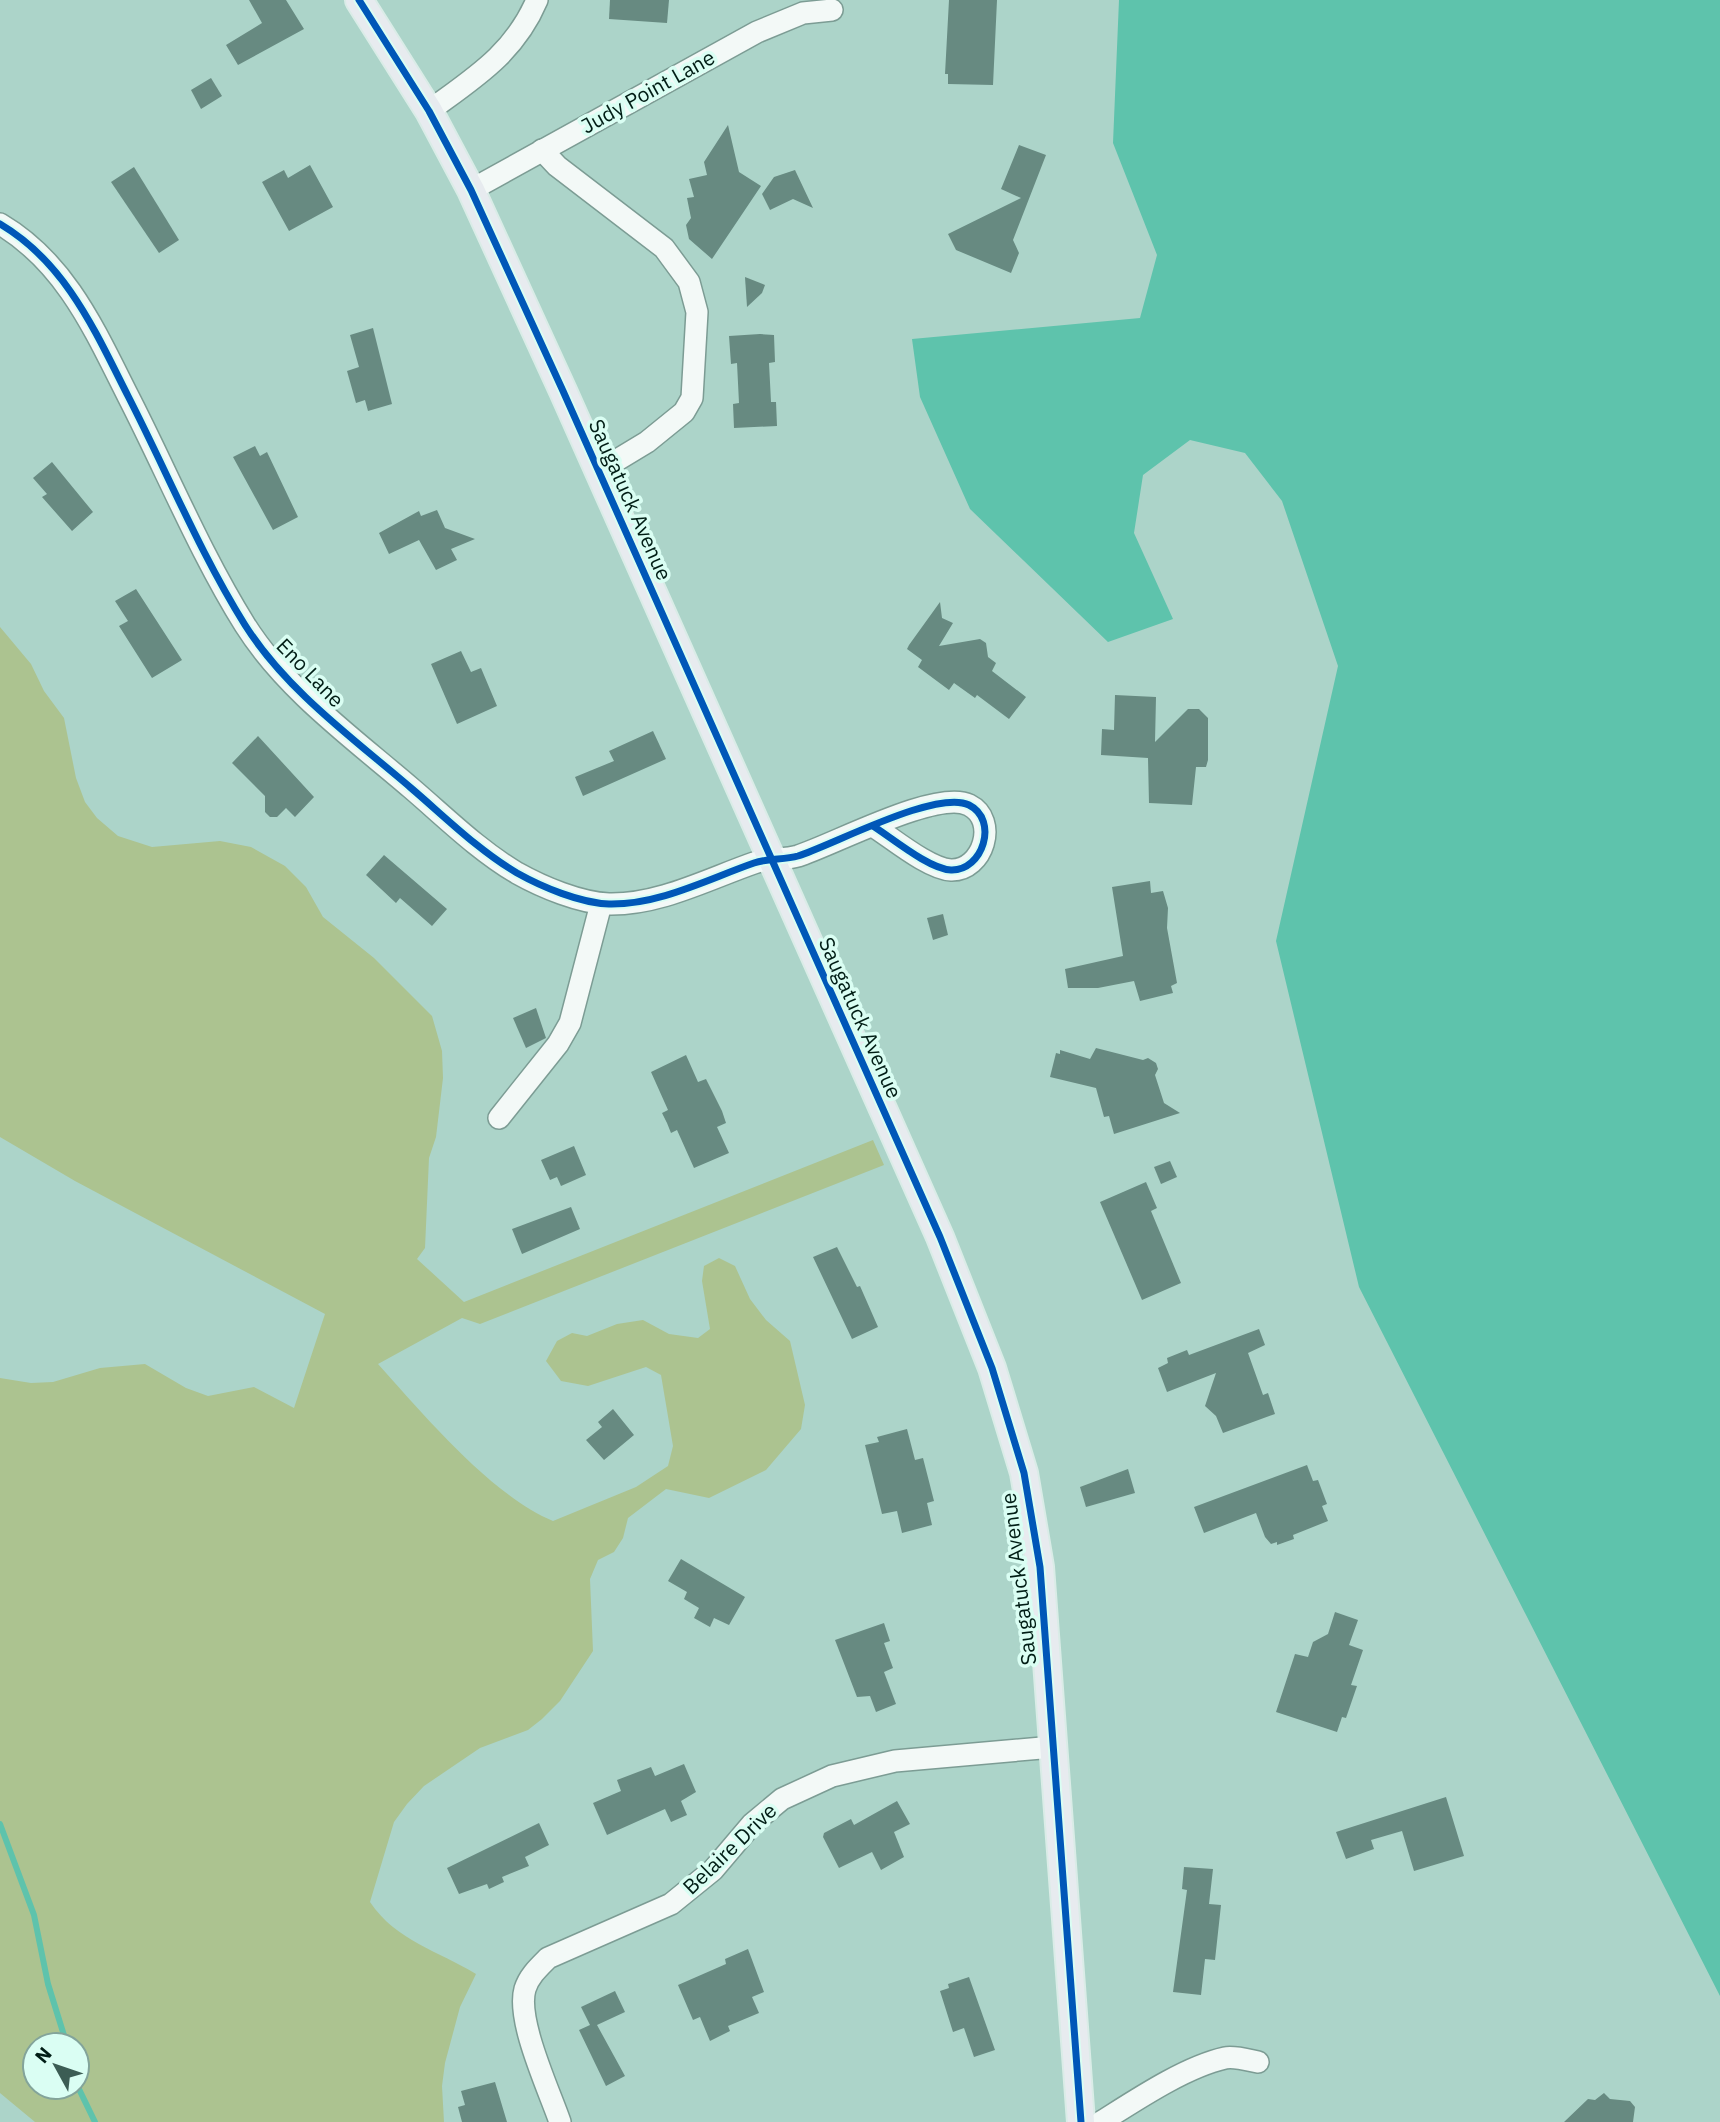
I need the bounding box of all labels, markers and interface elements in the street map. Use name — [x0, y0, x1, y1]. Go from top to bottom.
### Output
street label: Judy Point Lane — [576, 43, 719, 139]
street label: Saugatuck Avenue — [583, 415, 679, 585]
street label: Eno Lane — [271, 632, 351, 713]
street label: Saugatuck Avenue — [813, 933, 909, 1103]
street label: Saugatuck Avenue — [994, 1491, 1042, 1667]
street label: Belaire Drive — [676, 1796, 782, 1900]
north arrow — [21, 2031, 91, 2101]
text: N — [29, 2042, 57, 2068]

